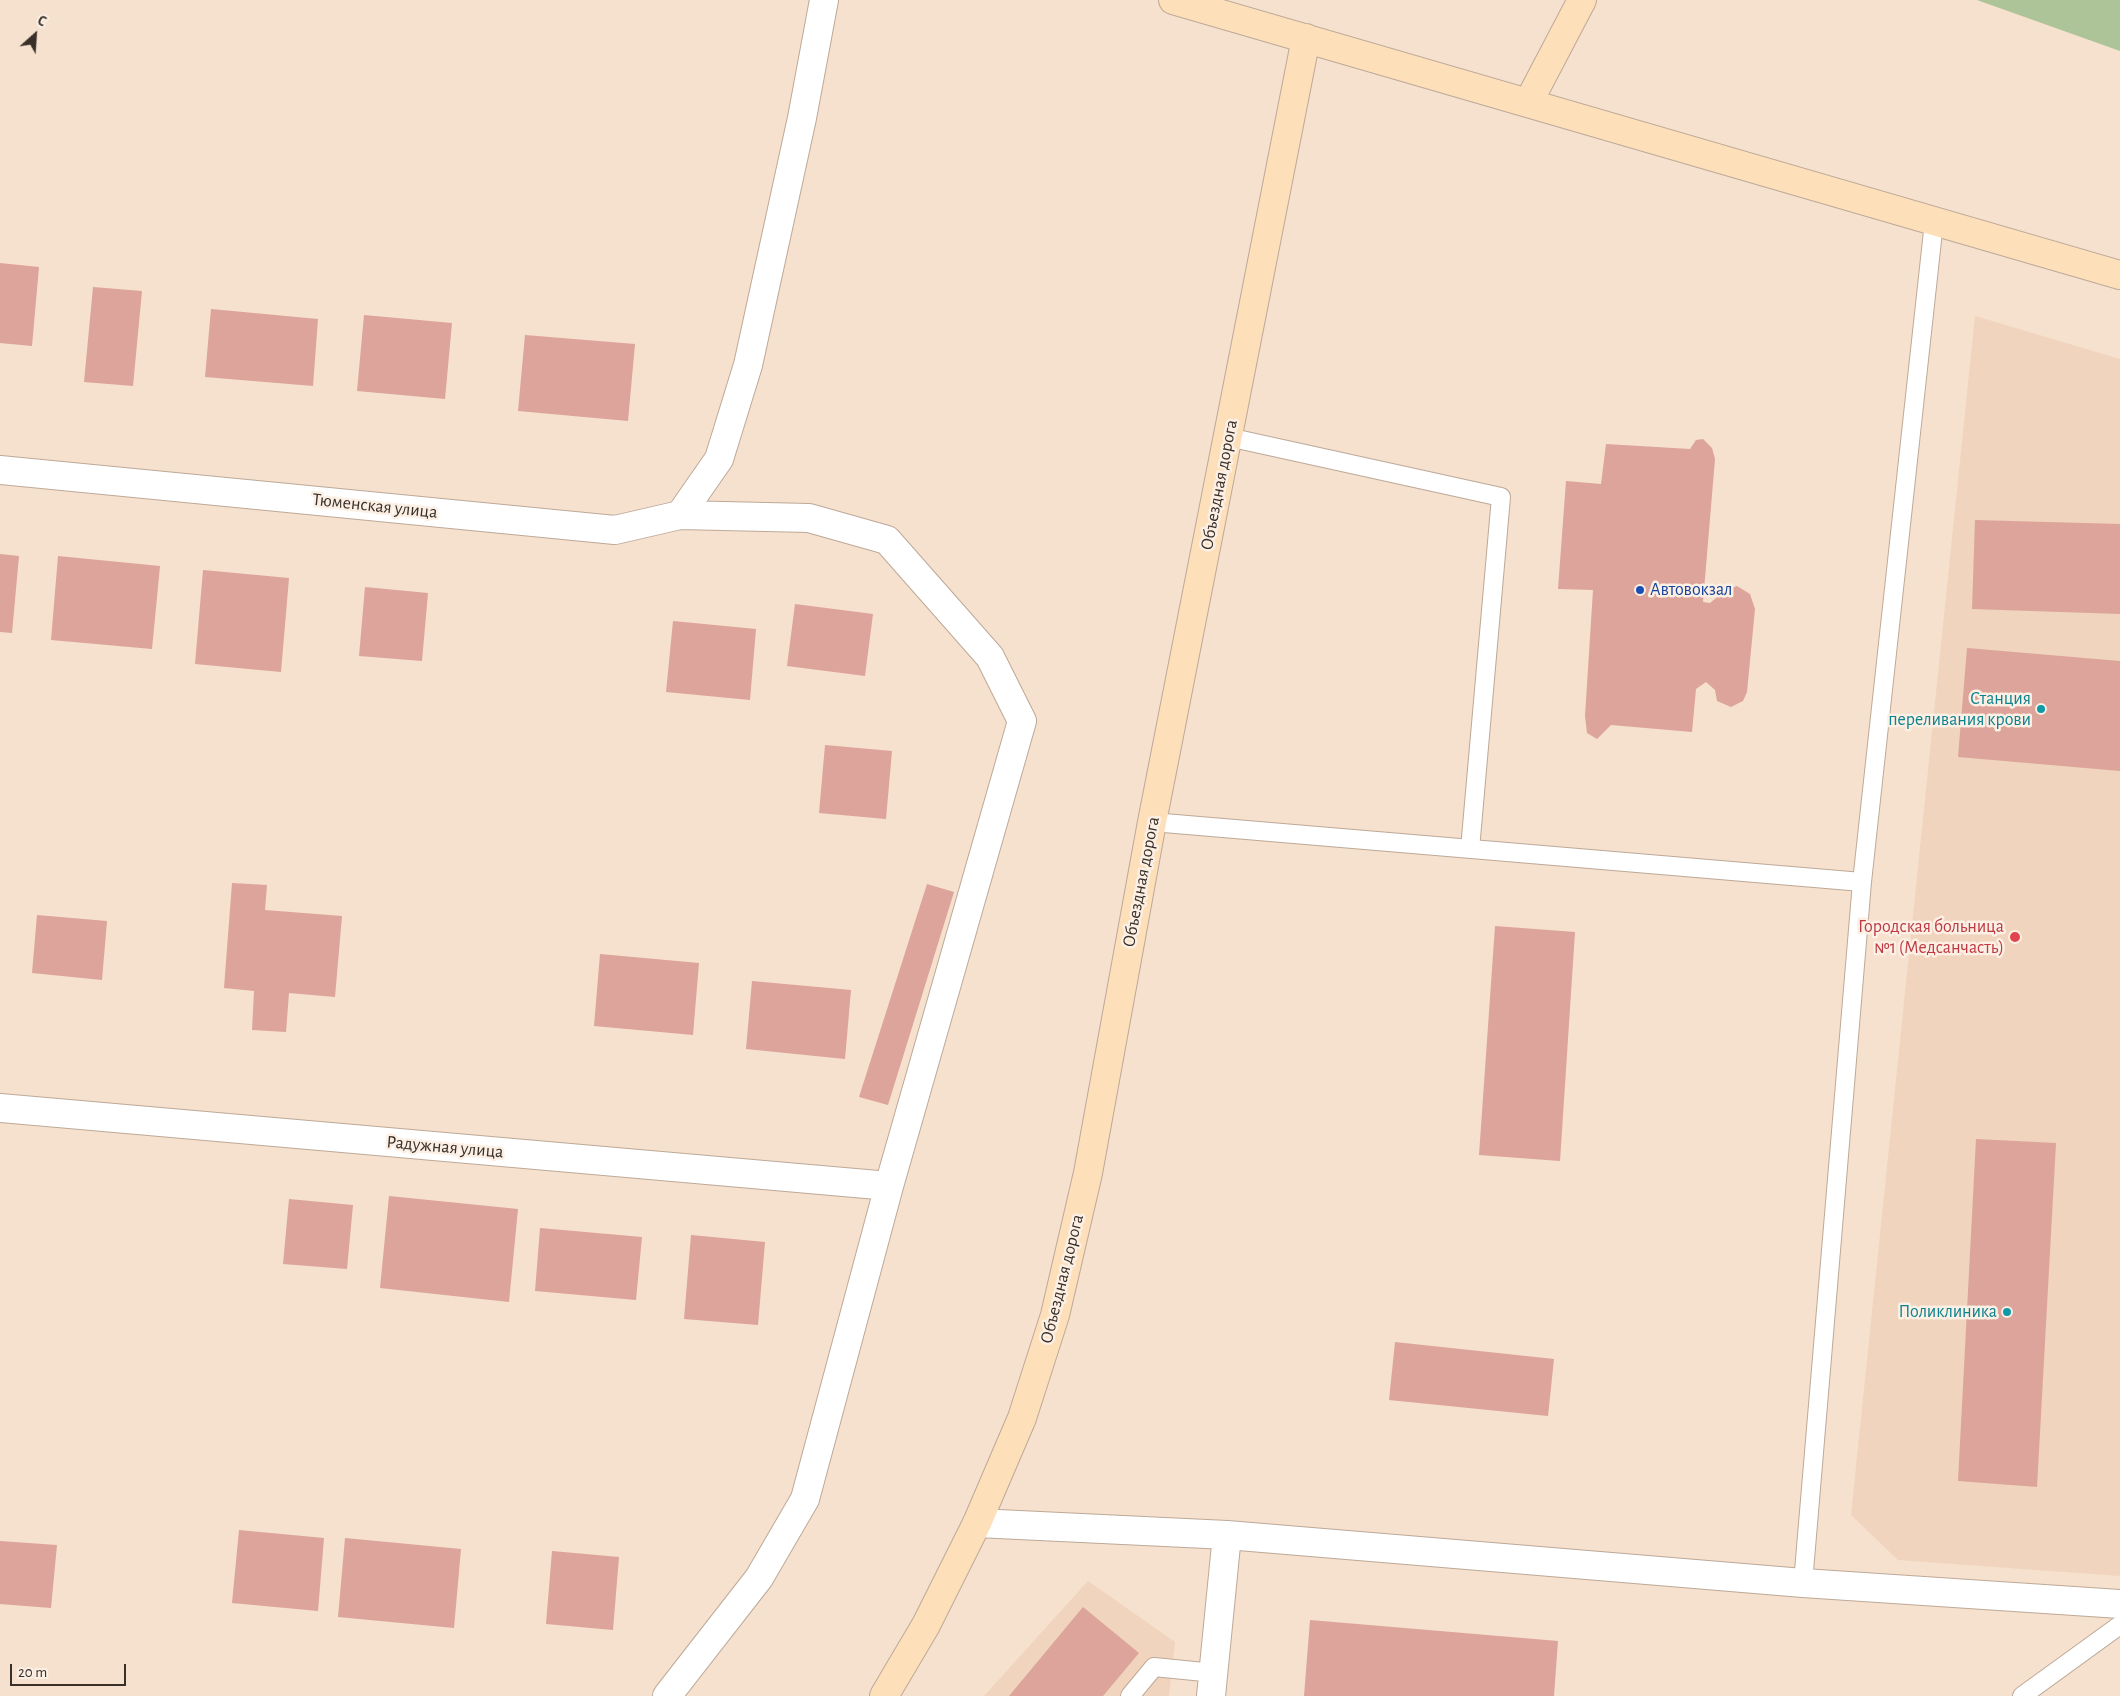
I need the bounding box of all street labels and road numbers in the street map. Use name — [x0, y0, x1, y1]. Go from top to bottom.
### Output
street label: Объездная дорога — [1196, 418, 1242, 552]
street label: Тюменская улица — [311, 489, 439, 523]
street label: Объездная дорога — [1118, 815, 1164, 949]
street label: Радужная улица — [386, 1131, 504, 1163]
street label: Объездная дорога — [1035, 1212, 1089, 1346]

